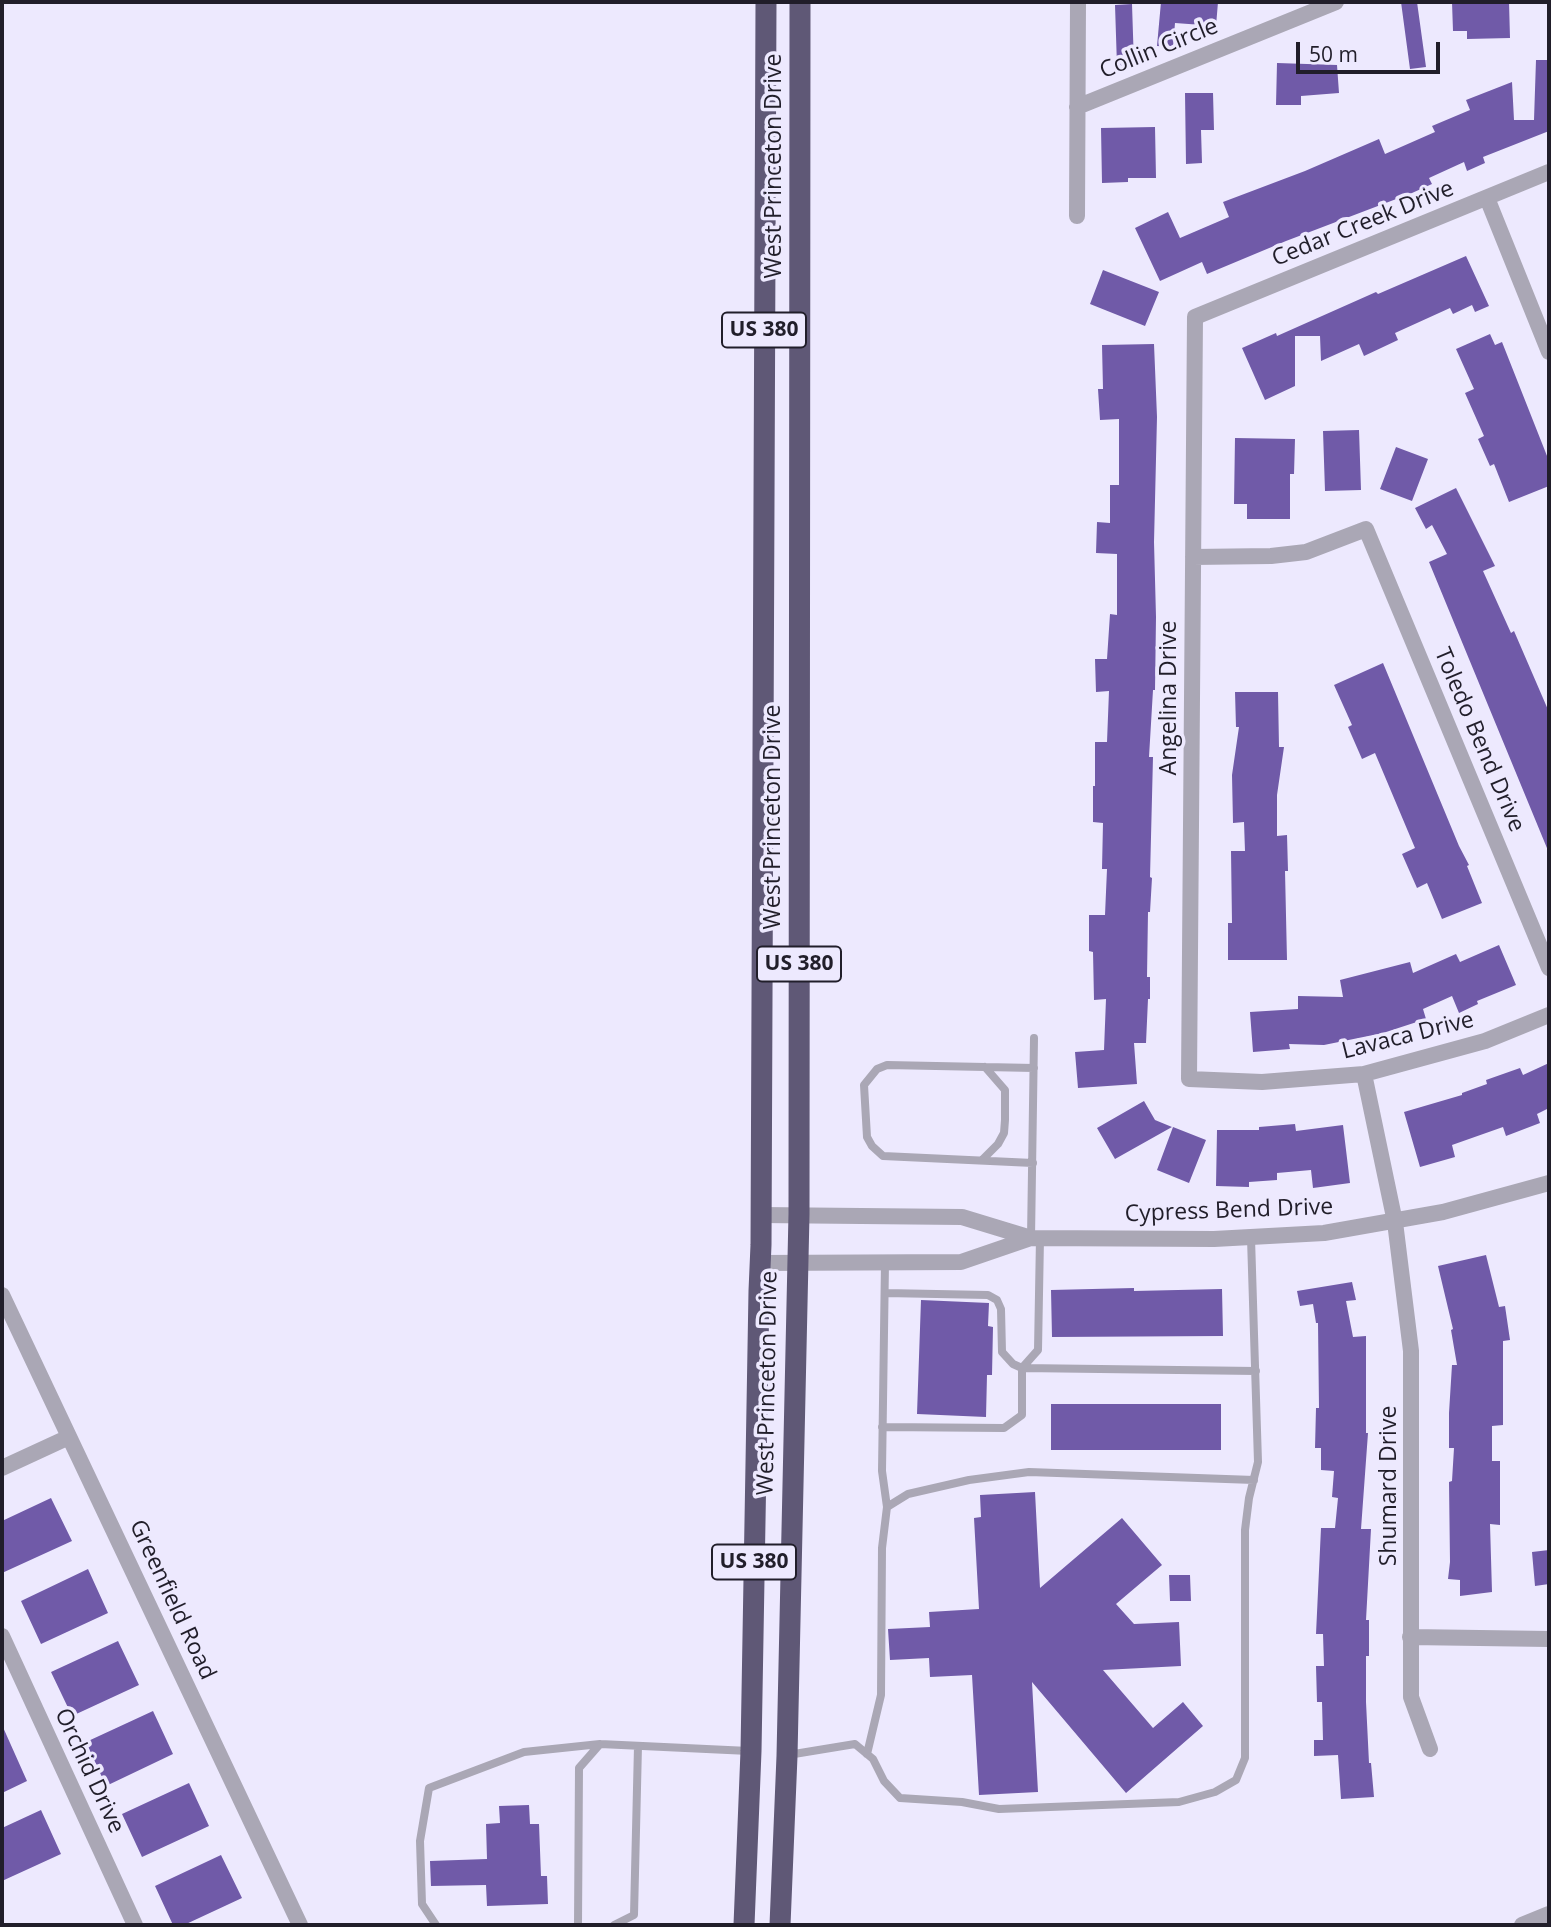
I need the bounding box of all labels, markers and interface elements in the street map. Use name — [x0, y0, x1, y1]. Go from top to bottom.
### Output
street label: Collin Circle — [1096, 13, 1222, 85]
scale bar — [1299, 28, 1442, 72]
text: 50 m — [1309, 40, 1358, 68]
street label: West Princeton Drive — [760, 54, 788, 278]
street label: Cedar Creek Drive — [1268, 175, 1458, 273]
road number: US 380 — [722, 312, 806, 348]
street label: Angelina Drive — [1155, 621, 1183, 775]
street label: Toledo Bend Drive — [1428, 644, 1530, 836]
street label: West Princeton Drive — [759, 705, 787, 929]
road number: US 380 — [757, 946, 841, 982]
street label: Lavaca Drive — [1339, 1006, 1477, 1066]
street label: Cypress Bend Drive — [1124, 1194, 1334, 1228]
street label: West Princeton Drive — [752, 1270, 784, 1496]
street label: Shumard Drive — [1375, 1406, 1403, 1566]
street label: Greenfield Road — [123, 1516, 221, 1684]
road number: US 380 — [712, 1544, 796, 1580]
street label: Orchid Drive — [48, 1704, 130, 1838]

